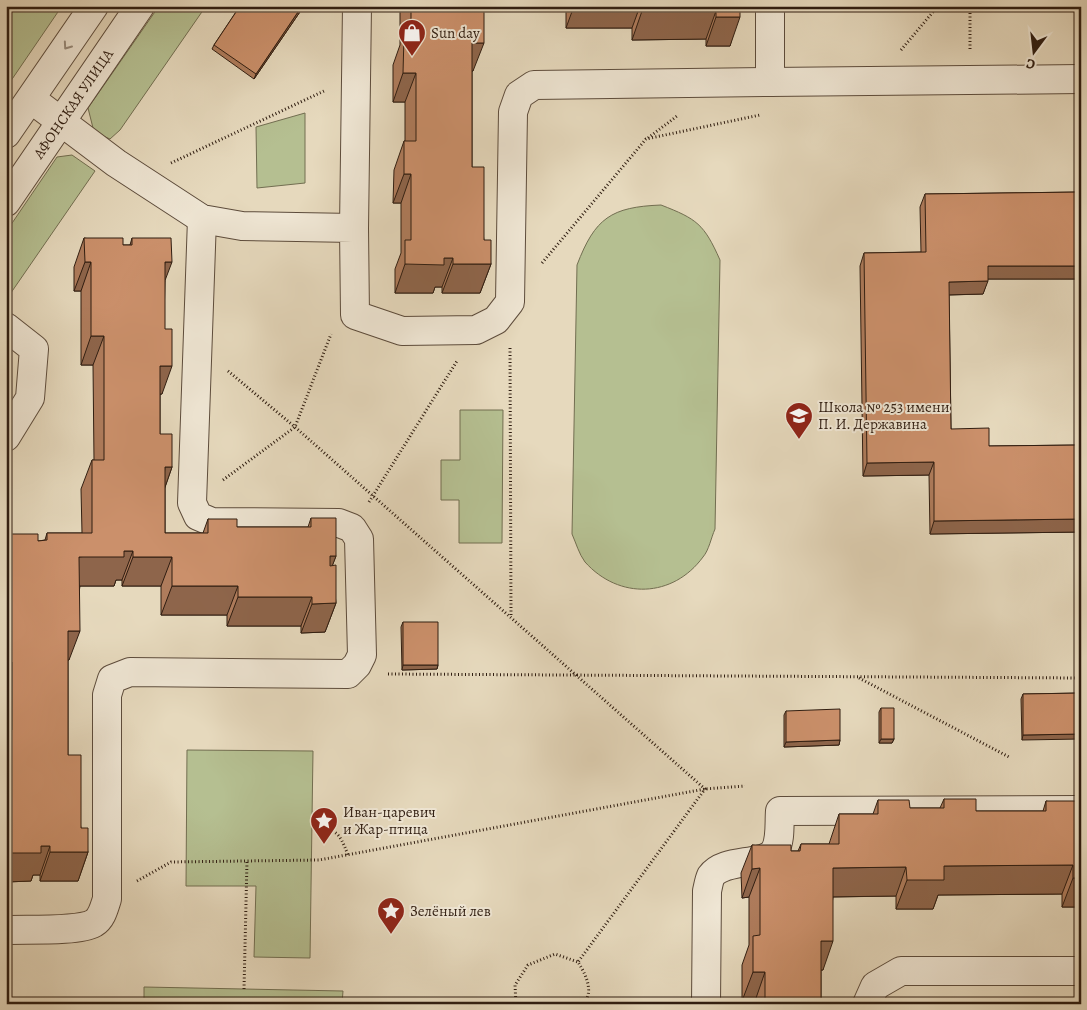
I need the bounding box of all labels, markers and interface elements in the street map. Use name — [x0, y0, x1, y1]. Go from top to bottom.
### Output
shop icon: Sun day — [397, 18, 427, 57]
place label: Sun day — [431, 23, 480, 43]
north arrow — [1010, 28, 1060, 78]
one-way arrow — [64, 41, 73, 50]
street label: АФОНСКАЯ УЛИЦА — [28, 45, 118, 163]
text: С — [1024, 54, 1037, 74]
place label: Школа № 253 имени П. И. Державина — [818, 397, 950, 434]
school or university icon: Школа № 253 имени П. И. Державина — [784, 401, 814, 440]
place label: Иван-царевич и Жар-птица — [343, 802, 436, 839]
place icon: Иван-царевич и Жар-птица — [309, 806, 339, 845]
place icon: Зелёный лев — [376, 896, 406, 935]
place label: Зелёный лев — [410, 901, 491, 921]

